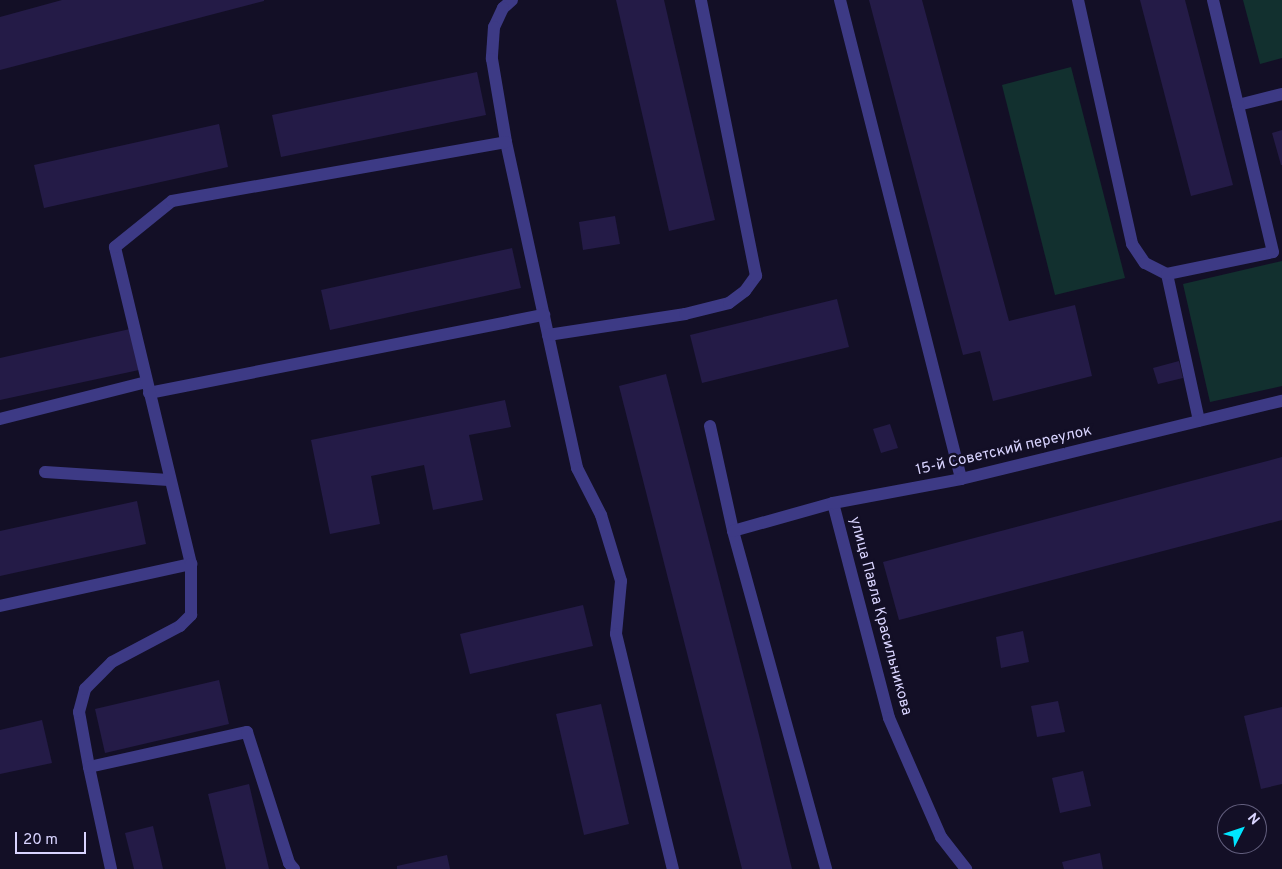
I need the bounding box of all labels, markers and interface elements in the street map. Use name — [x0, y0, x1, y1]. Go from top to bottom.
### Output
street label: 15-й Советский переулок — [914, 422, 1094, 480]
street label: улица Павла Красильникова — [845, 515, 915, 717]
north arrow — [1217, 804, 1267, 854]
text: N — [1243, 810, 1263, 829]
scale bar — [18, 822, 89, 854]
text: 20 m — [23, 831, 58, 850]

